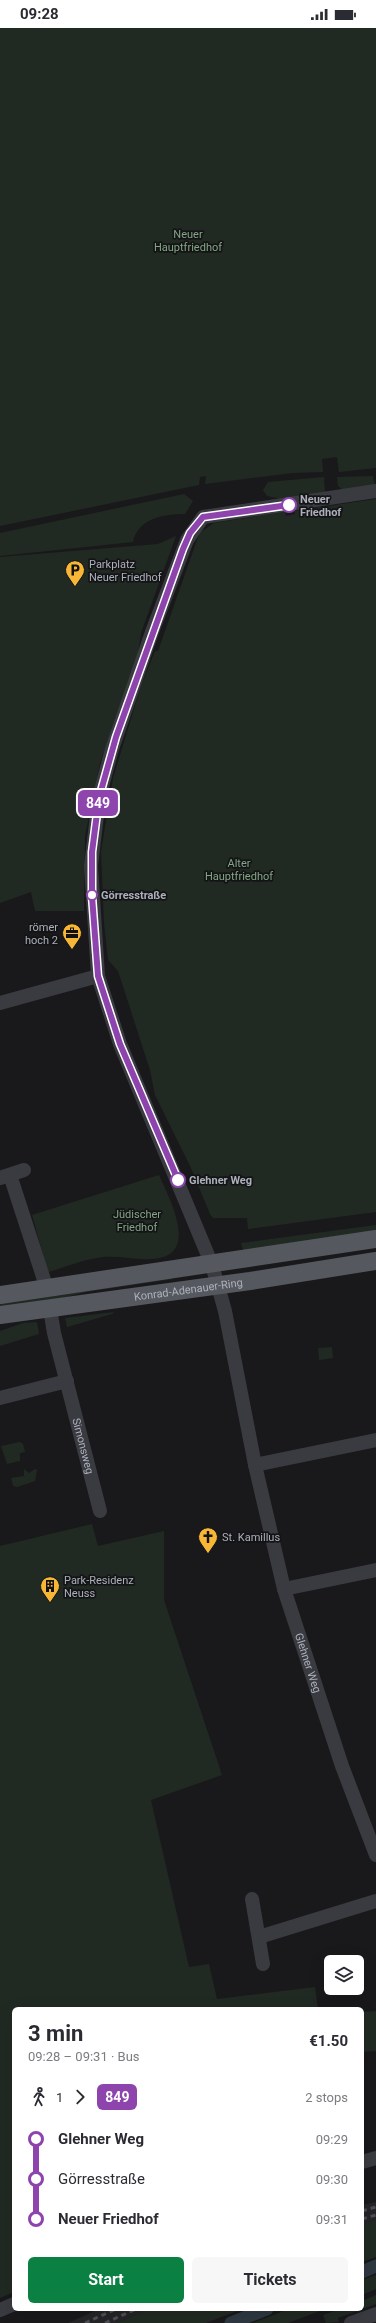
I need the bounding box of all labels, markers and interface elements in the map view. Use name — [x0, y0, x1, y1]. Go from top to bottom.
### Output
text: 09:28 — [20, 5, 59, 23]
park label: Neuer Hauptfriedhof — [154, 228, 222, 254]
place label: Neuer Friedhof — [300, 493, 341, 519]
marker: Neuer Friedhof — [281, 497, 297, 513]
place label: Parkplatz Neuer Friedhof — [89, 558, 162, 584]
parking icon: Parkplatz Neuer Friedhof — [64, 559, 86, 587]
line badge: 849 — [75, 790, 121, 816]
text: 849 — [86, 795, 110, 811]
park label: Alter Hauptfriedhof — [205, 857, 273, 883]
marker: Görresstraße — [86, 889, 98, 901]
place label: Görresstraße — [101, 889, 166, 902]
place label: römer hoch 2 — [25, 921, 58, 947]
office icon: römer hoch 2 — [61, 922, 83, 950]
marker: Glehner Weg — [170, 1172, 186, 1188]
place label: Glehner Weg — [189, 1174, 252, 1187]
park label: Jüdischer Friedhof — [113, 1208, 161, 1234]
street label: Konrad-Adenauer-Ring — [133, 1276, 243, 1303]
street label: Simonsweg — [70, 1417, 97, 1475]
church icon: St. Kamillus — [197, 1526, 219, 1554]
place label: St. Kamillus — [222, 1531, 280, 1544]
place label: Park-Residenz Neuss — [64, 1574, 134, 1600]
building icon: Park-Residenz Neuss — [39, 1575, 61, 1603]
street label: Glehner Weg — [292, 1631, 324, 1694]
map controls — [324, 1955, 364, 1995]
button: layers — [324, 1955, 364, 1995]
text: 3 min — [28, 2021, 83, 2046]
text: €1.50 — [309, 2032, 348, 2050]
text: 09:28 – 09:31 · Bus — [28, 2049, 140, 2064]
icon: walk — [28, 2086, 50, 2108]
icon: forward — [69, 2086, 91, 2108]
text: 849 — [105, 2089, 129, 2105]
text: 1 — [56, 2090, 63, 2105]
text: 2 stops — [305, 2090, 348, 2105]
text: Glehner Weg — [58, 2130, 144, 2148]
text: 09:29 — [316, 2132, 348, 2147]
text: Görresstraße — [58, 2170, 145, 2188]
text: 09:30 — [316, 2172, 348, 2187]
text: Neuer Friedhof — [58, 2210, 159, 2228]
text: 09:31 — [316, 2212, 348, 2227]
button: Start — [28, 2257, 184, 2303]
button: Tickets — [192, 2257, 348, 2303]

